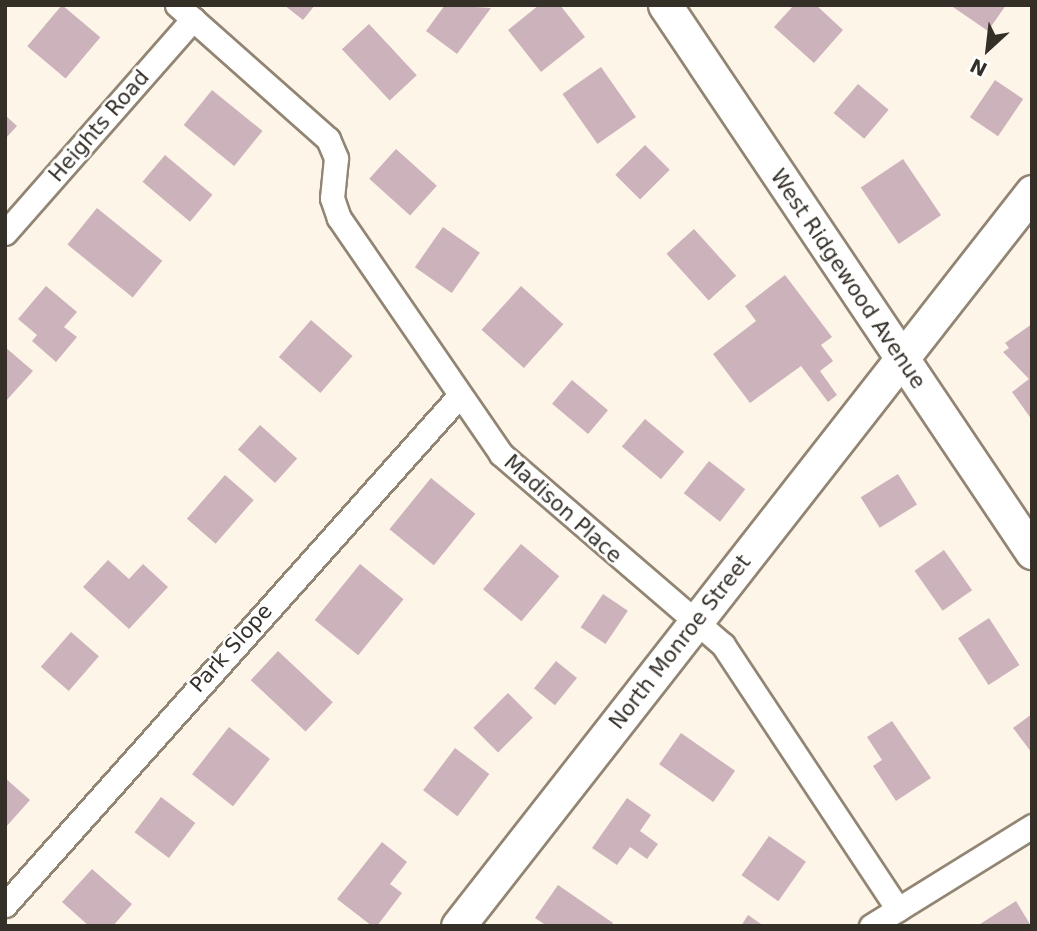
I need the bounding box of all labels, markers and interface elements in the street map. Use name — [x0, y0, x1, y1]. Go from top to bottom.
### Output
north arrow — [953, 14, 1023, 84]
text: N — [966, 54, 991, 81]
street label: Heights Road — [44, 65, 154, 187]
street label: West Ridgewood Avenue — [765, 165, 931, 393]
street label: Madison Place — [499, 450, 627, 568]
street label: North Monroe Street — [604, 550, 756, 734]
street label: Park Slope — [185, 599, 277, 697]

